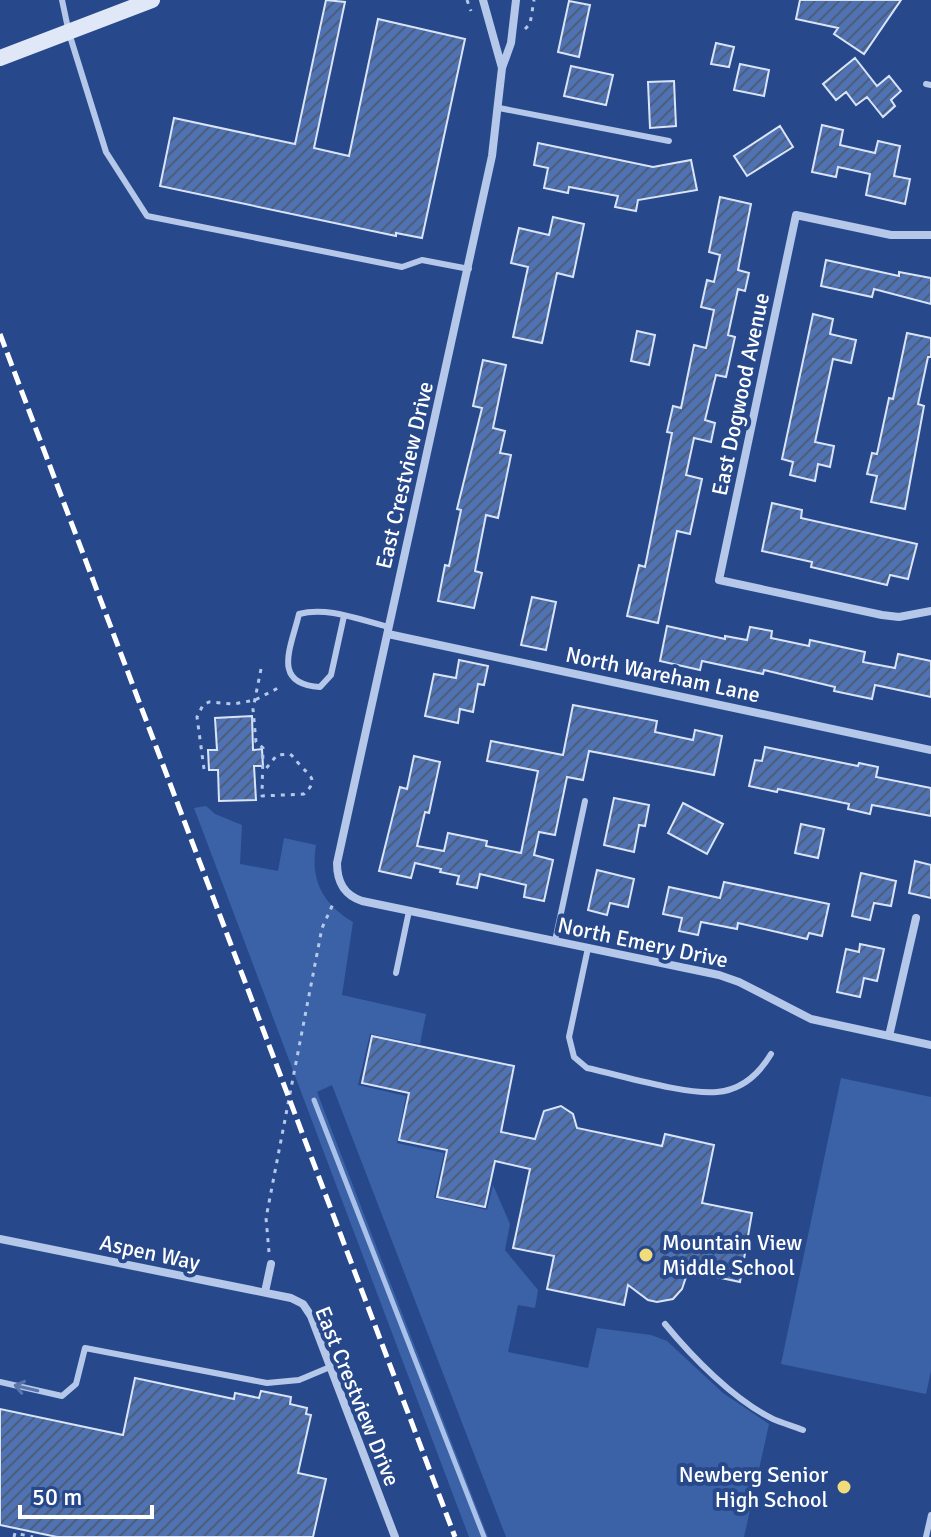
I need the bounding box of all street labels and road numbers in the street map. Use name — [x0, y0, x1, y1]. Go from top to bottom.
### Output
street label: East Dogwood Avenue — [706, 290, 775, 498]
street label: East Crestview Drive — [370, 379, 439, 571]
street label: North Wareham Lane — [563, 641, 763, 708]
street label: North Emery Drive — [555, 911, 731, 974]
street label: Aspen Way — [97, 1229, 203, 1276]
street label: East Crestview Drive — [309, 1302, 406, 1490]

